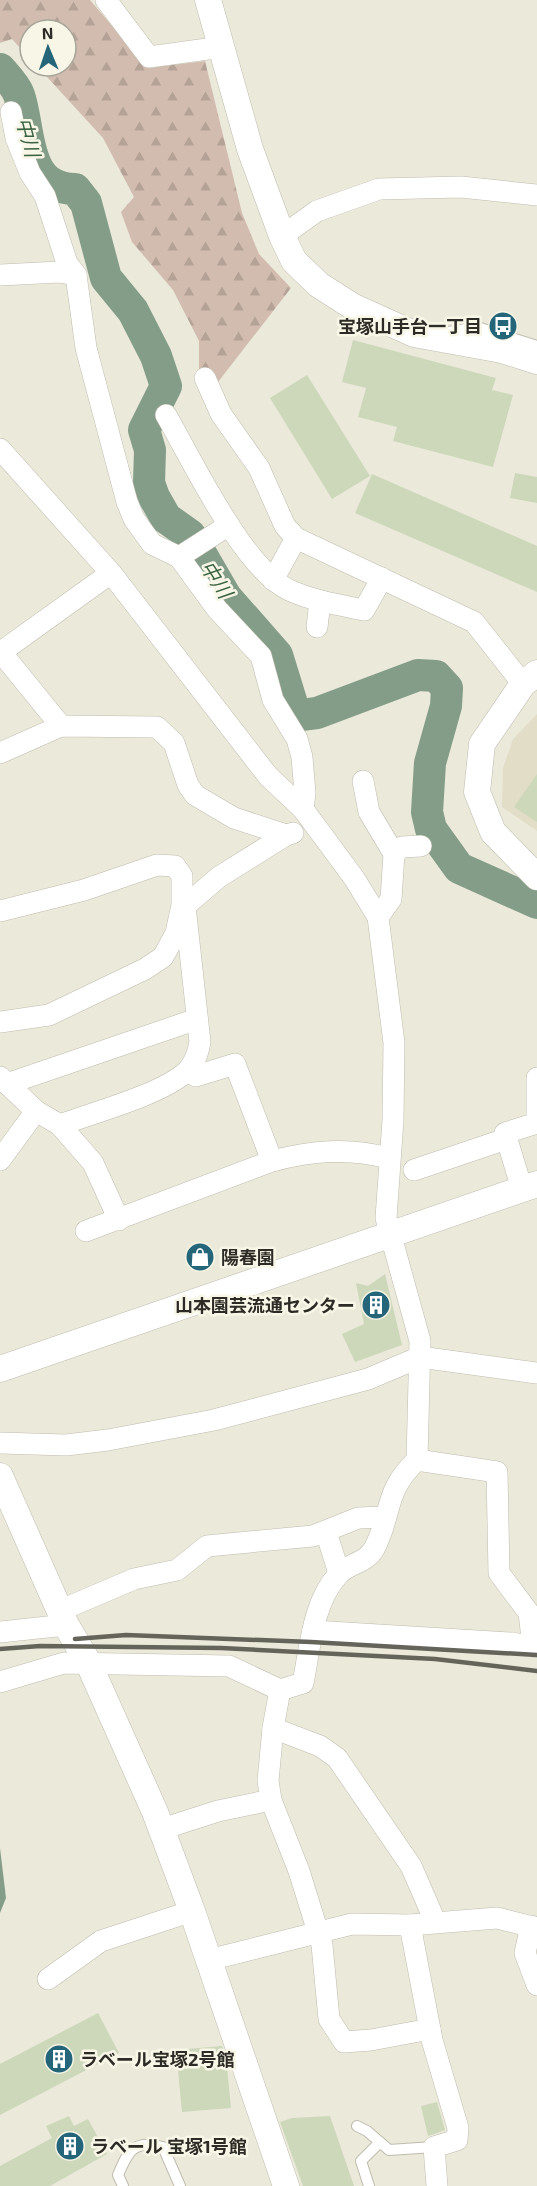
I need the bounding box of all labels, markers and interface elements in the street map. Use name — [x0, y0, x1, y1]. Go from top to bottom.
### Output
north arrow — [18, 18, 78, 78]
text: N — [41, 23, 54, 42]
water label: 中川 — [12, 115, 46, 161]
bus stop icon: 宝塚山手台一丁目 — [487, 310, 519, 342]
place label: 宝塚山手台一丁目 — [338, 315, 482, 337]
water label: 中川 — [196, 556, 239, 604]
shop icon: 陽春園 — [184, 1241, 216, 1273]
place label: 陽春園 — [221, 1246, 275, 1268]
building icon: 山本園芸流通センター — [360, 1289, 392, 1321]
place label: 山本園芸流通センター — [175, 1294, 355, 1316]
building icon: ラベール宝塚2号館 — [43, 2043, 75, 2075]
place label: ラベール宝塚2号館 — [80, 2048, 234, 2070]
building icon: ラベール 宝塚1号館 — [54, 2130, 86, 2162]
place label: ラベール 宝塚1号館 — [91, 2135, 247, 2157]

